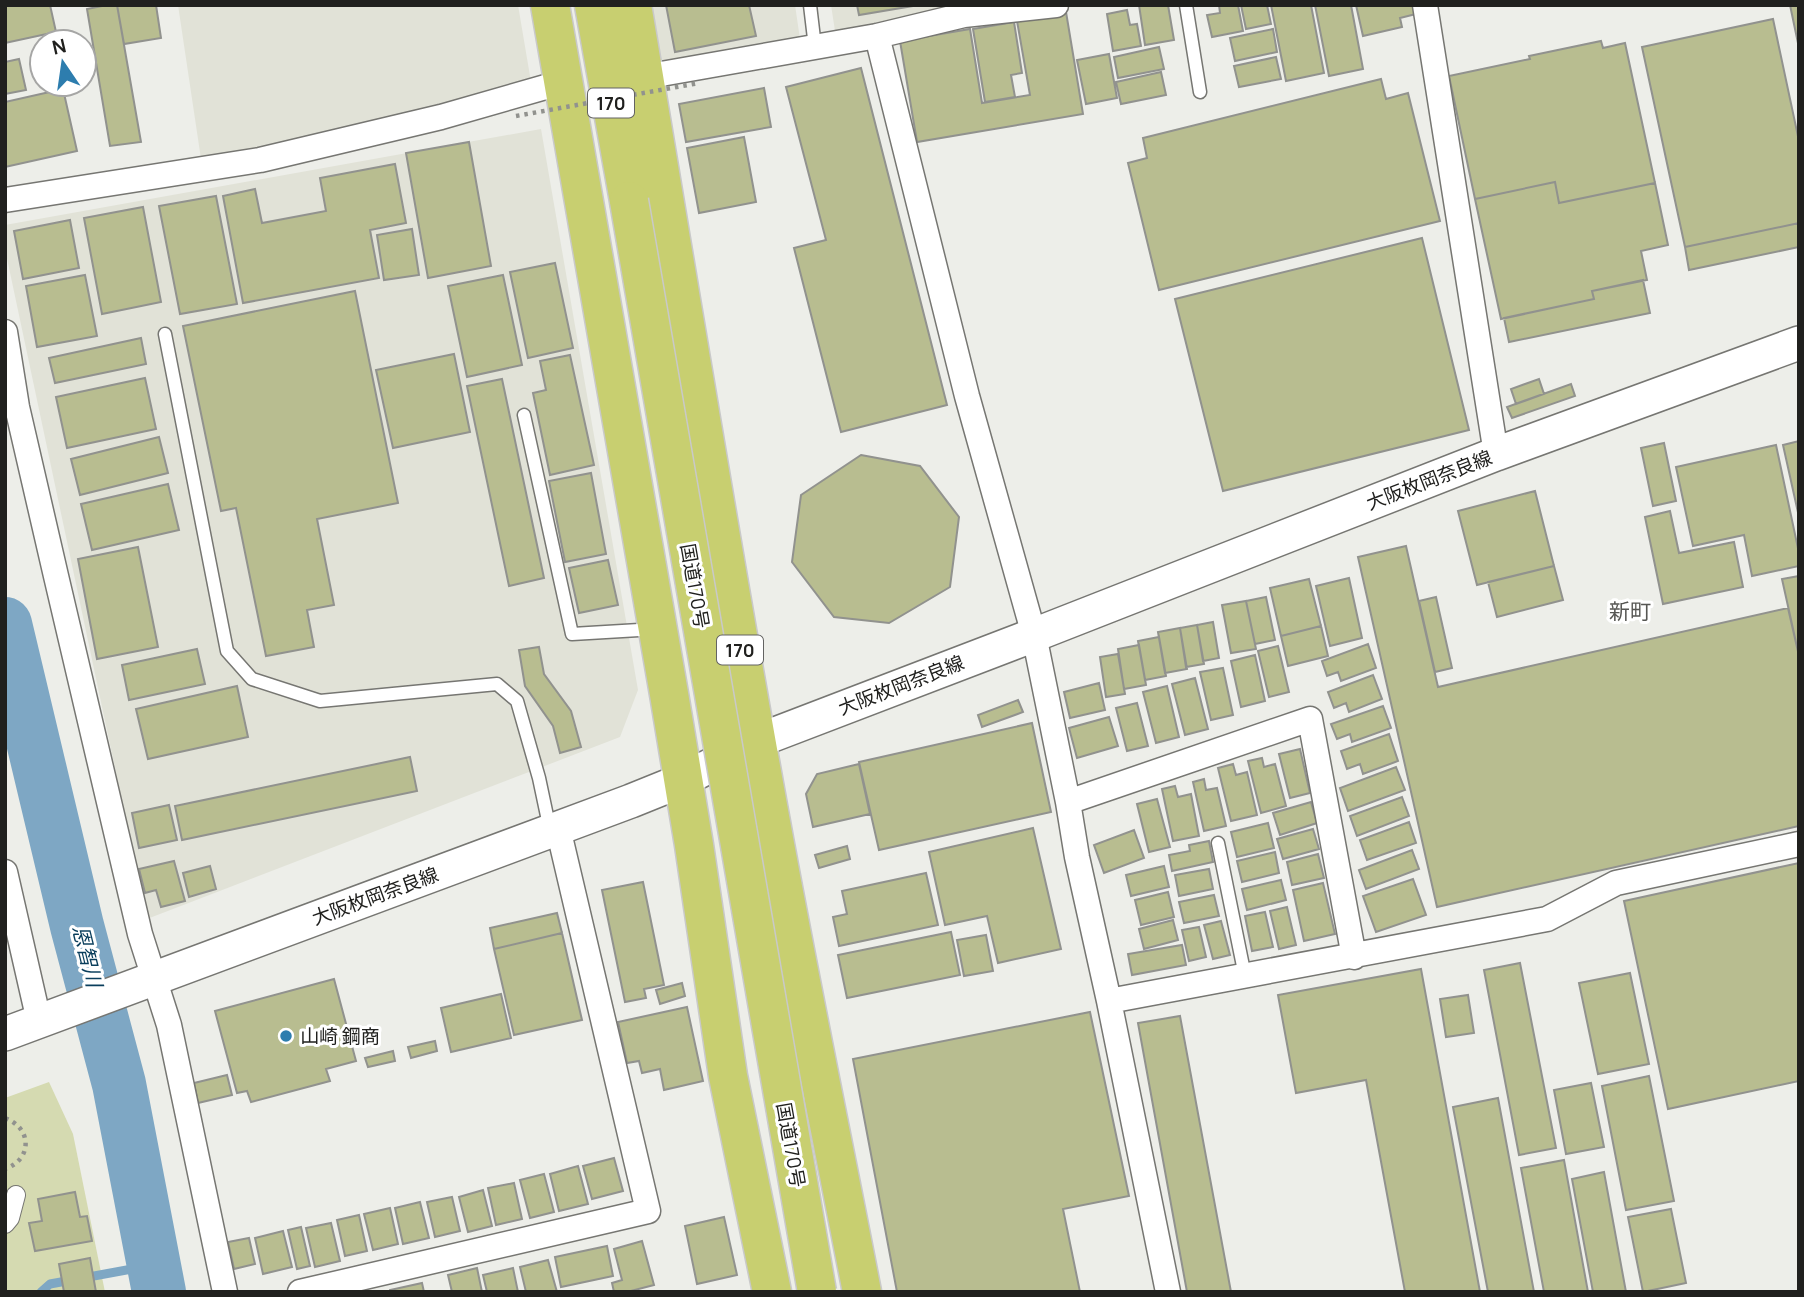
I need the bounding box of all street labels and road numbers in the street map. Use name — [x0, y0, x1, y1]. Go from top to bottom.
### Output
road number: 170 — [588, 88, 634, 118]
street label: 大阪枚岡奈良線 — [1362, 444, 1496, 516]
street label: 国道170号 — [675, 542, 715, 630]
road number: 170 — [717, 636, 763, 664]
street label: 大阪枚岡奈良線 — [834, 649, 968, 721]
street label: 大阪枚岡奈良線 — [308, 861, 442, 931]
street label: 国道170号 — [771, 1101, 811, 1189]

